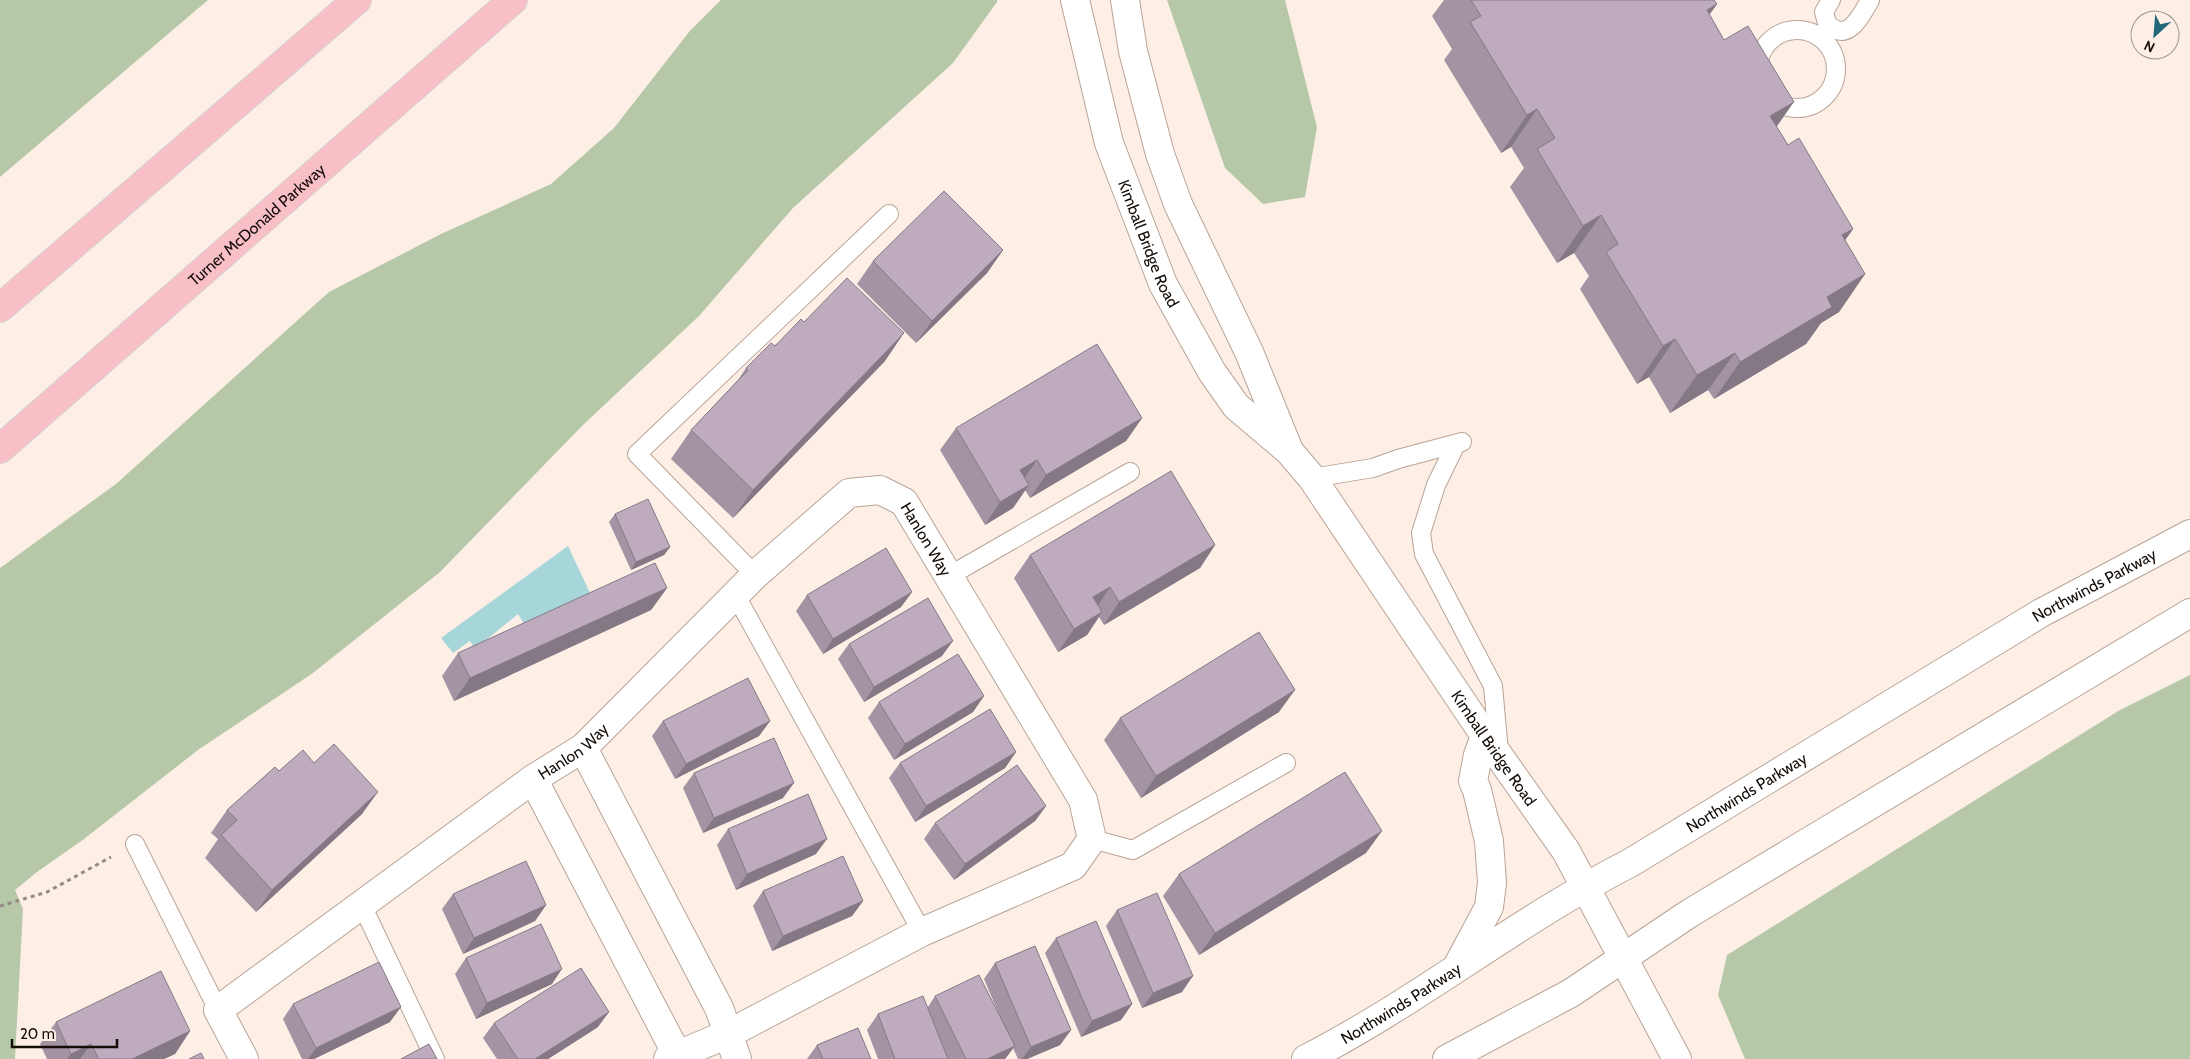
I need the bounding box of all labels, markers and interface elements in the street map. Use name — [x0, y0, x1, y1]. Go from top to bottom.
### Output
north arrow — [2130, 10, 2180, 60]
text: N — [2141, 36, 2158, 57]
street label: Turner McDonald Parkway — [184, 159, 329, 289]
street label: Kimball Bridge Road — [1114, 177, 1183, 310]
street label: Hanlon Way — [897, 499, 956, 580]
street label: Northwinds Parkway — [2029, 544, 2159, 626]
street label: Kimball Bridge Road — [1448, 687, 1541, 809]
street label: Hanlon Way — [534, 719, 612, 783]
street label: Northwinds Parkway — [1683, 748, 1810, 836]
street label: Northwinds Parkway — [1337, 959, 1464, 1048]
scale bar — [12, 1016, 118, 1048]
text: 20 m — [20, 1025, 55, 1043]

